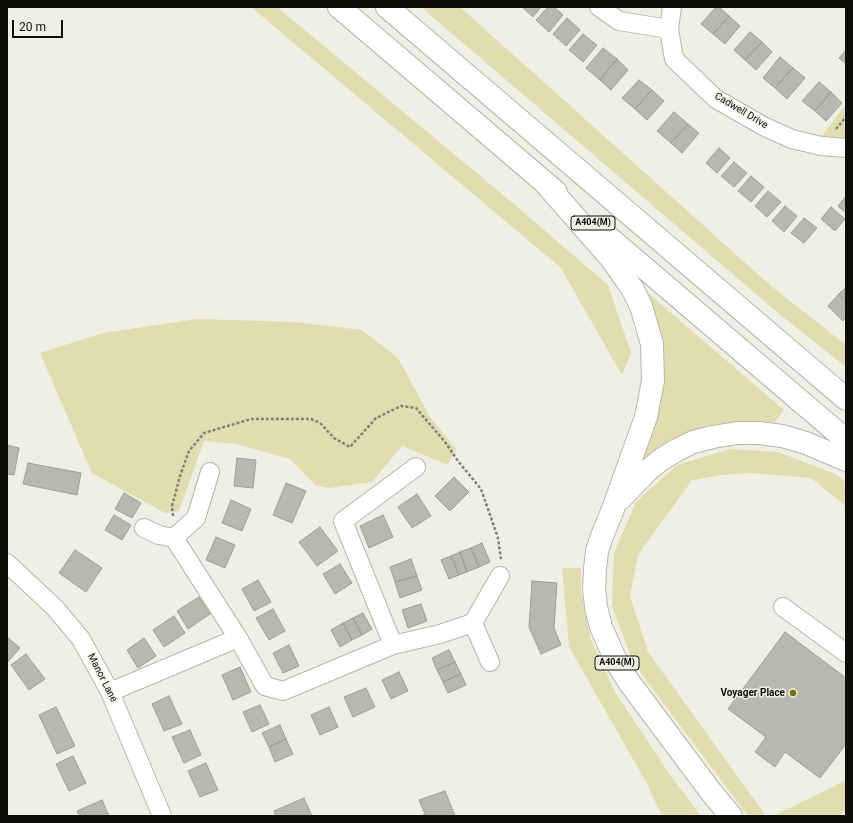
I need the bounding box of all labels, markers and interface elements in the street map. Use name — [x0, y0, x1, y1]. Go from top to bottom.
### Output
scale bar — [14, 12, 65, 38]
text: 20 m — [19, 20, 46, 34]
street label: Cadwell Drive — [712, 90, 770, 132]
road number: A404(M) — [571, 216, 615, 230]
street label: Manor Lane — [85, 652, 119, 704]
road number: A404(M) — [595, 656, 639, 670]
place label: Voyager Place — [720, 687, 785, 699]
marker: Voyager Place — [788, 688, 798, 698]

